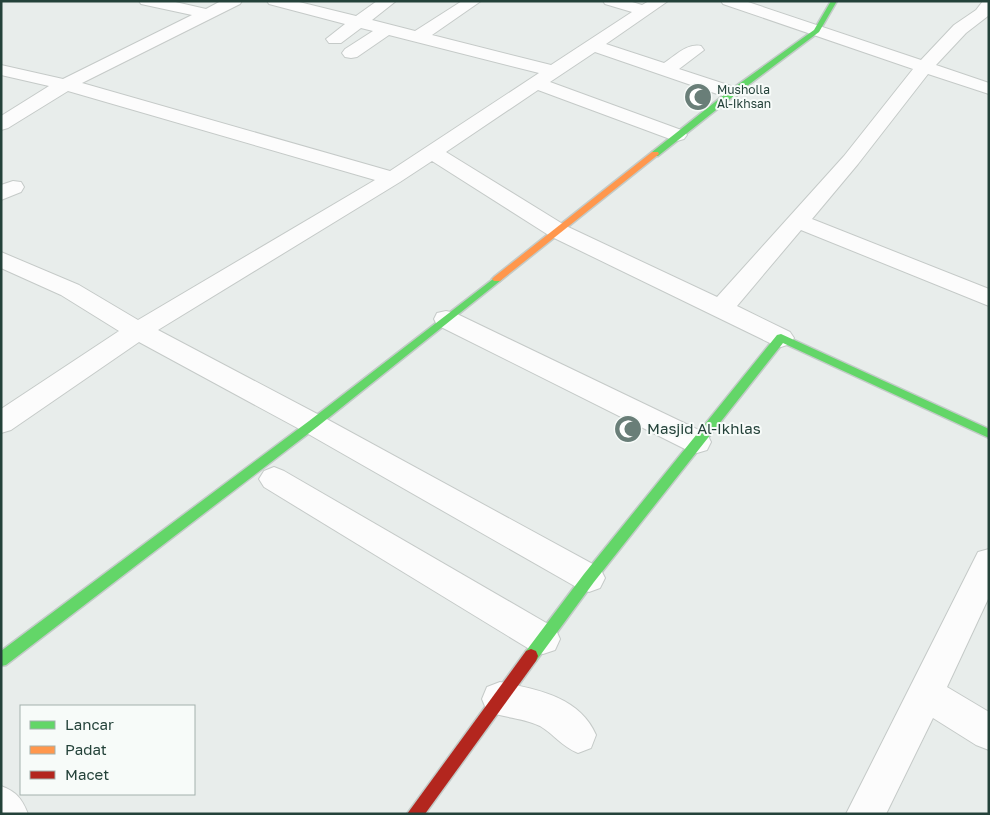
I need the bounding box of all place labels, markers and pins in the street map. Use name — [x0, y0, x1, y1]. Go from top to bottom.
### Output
mosque icon: Musholla Al-Ikhsan — [683, 82, 713, 112]
place label: Musholla Al-Ikhsan — [717, 82, 771, 111]
mosque icon: Masjid Al-Ikhlas — [613, 414, 643, 444]
place label: Masjid Al-Ikhlas — [647, 419, 761, 437]

